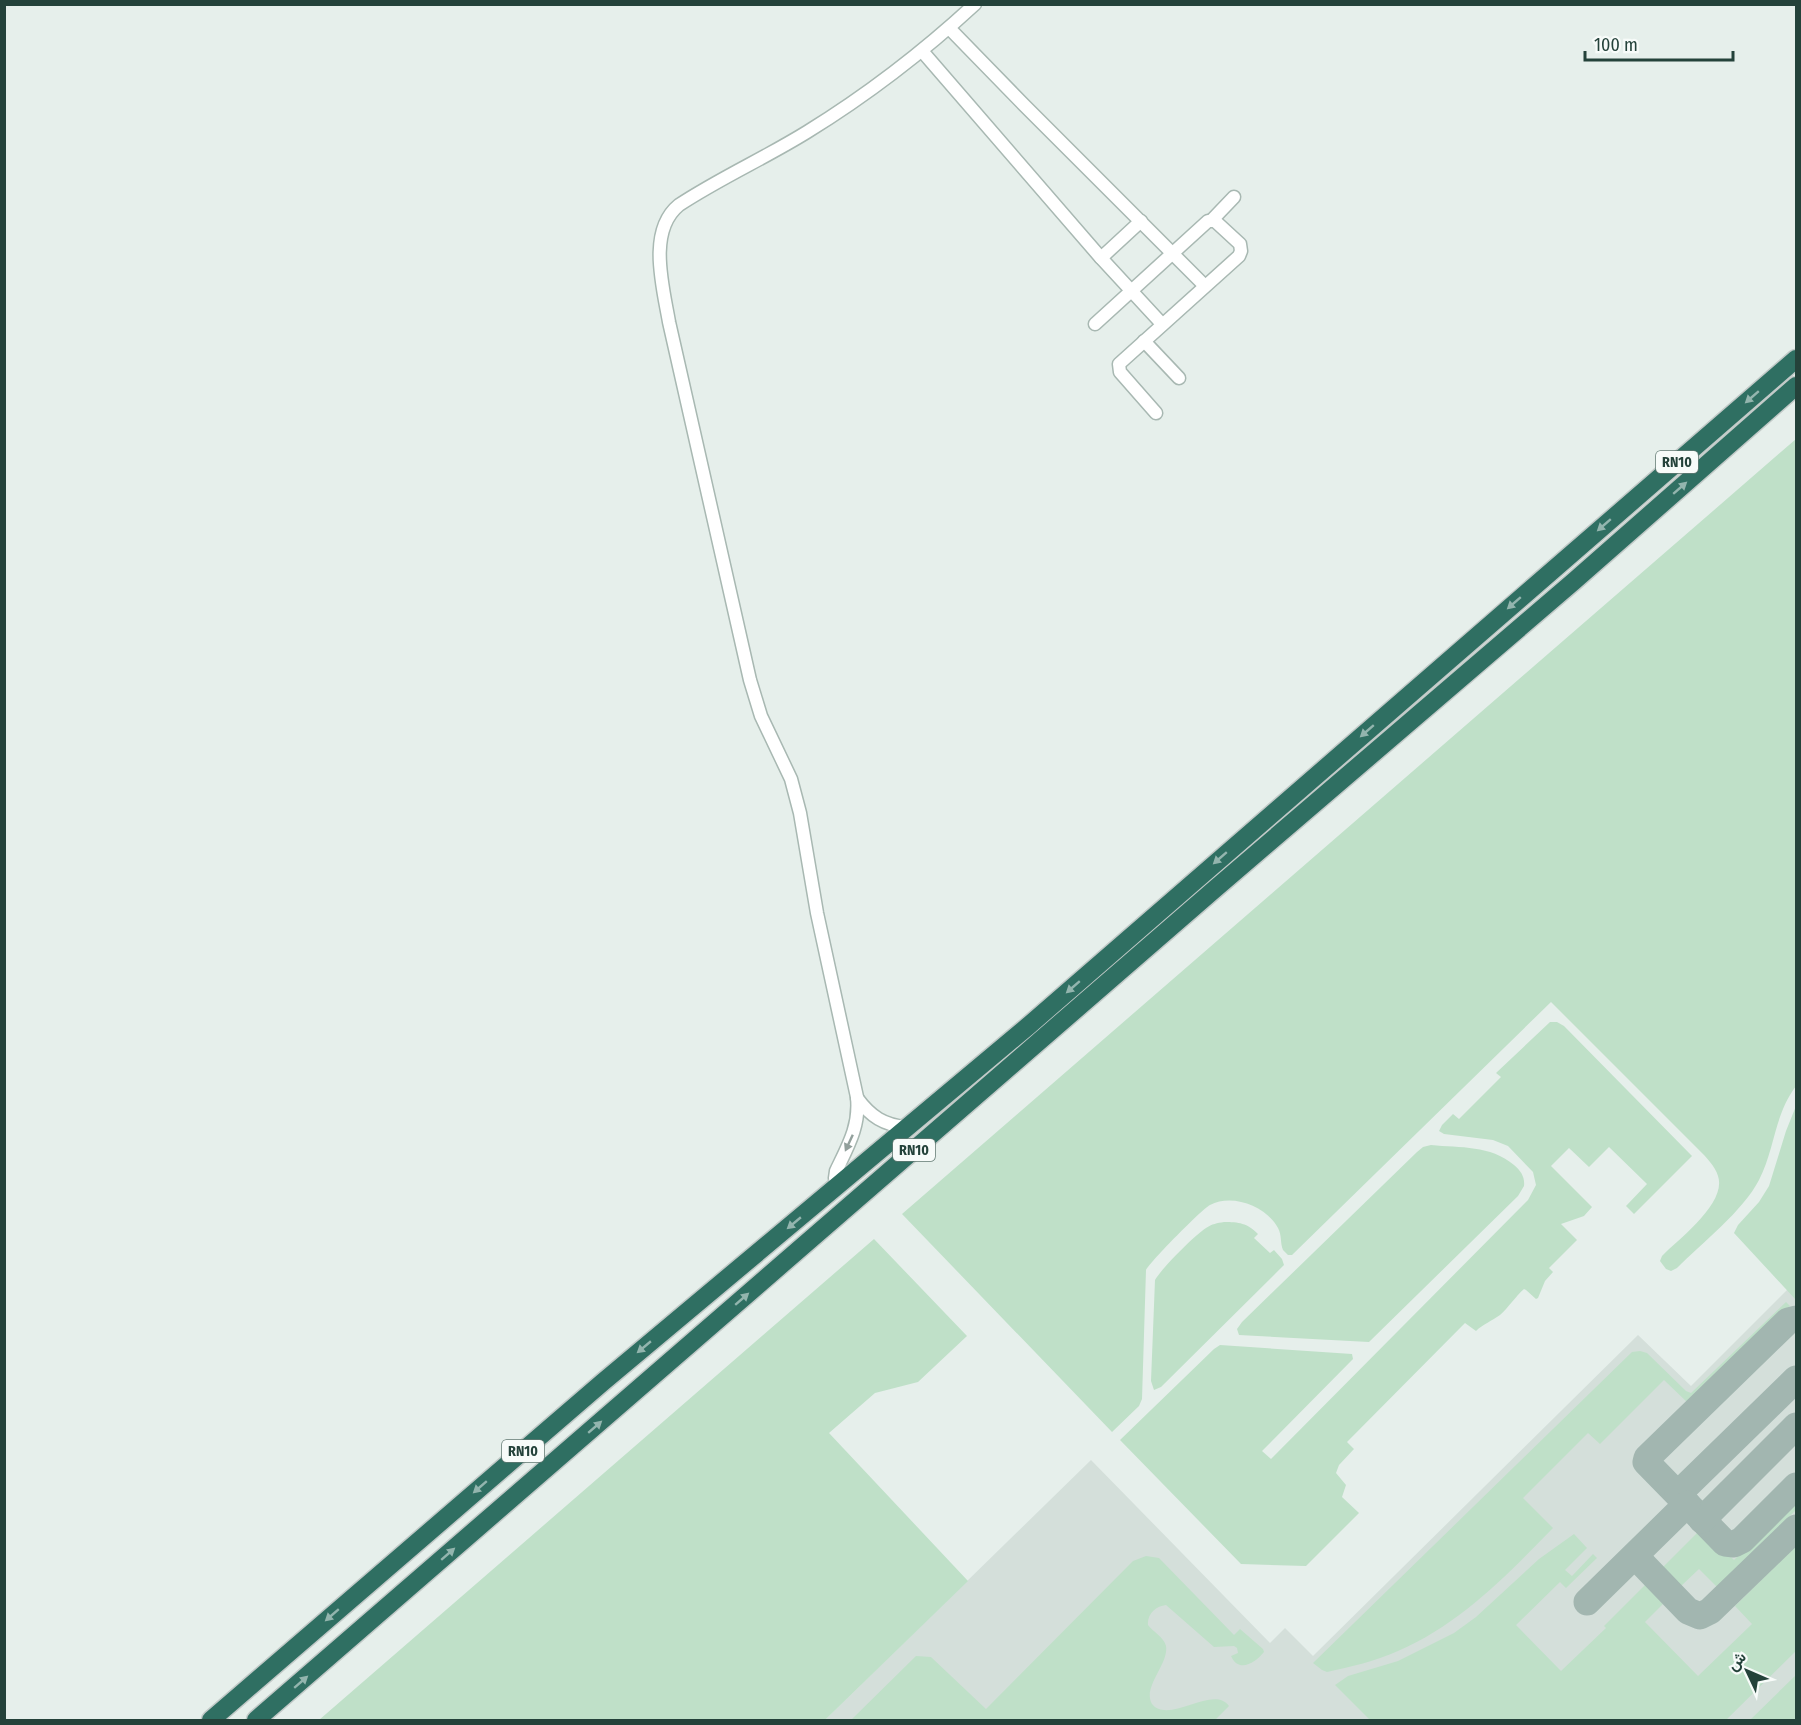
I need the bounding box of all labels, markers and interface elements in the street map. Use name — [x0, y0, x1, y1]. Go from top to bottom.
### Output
scale bar — [1585, 24, 1734, 62]
text: 100 m — [1594, 34, 1638, 56]
one-way arrow — [1744, 391, 1760, 404]
road number: RN10 — [1656, 451, 1698, 473]
one-way arrow — [1672, 482, 1688, 495]
one-way arrow — [1596, 518, 1612, 531]
one-way arrow — [1507, 596, 1522, 609]
one-way arrow — [1359, 724, 1375, 737]
one-way arrow — [1212, 851, 1227, 865]
one-way arrow — [1066, 980, 1081, 993]
one-way arrow — [845, 1134, 854, 1151]
road number: RN10 — [893, 1139, 935, 1161]
one-way arrow — [786, 1216, 802, 1229]
one-way arrow — [735, 1292, 750, 1306]
one-way arrow — [636, 1341, 652, 1354]
one-way arrow — [587, 1420, 603, 1433]
road number: RN10 — [502, 1440, 544, 1462]
one-way arrow — [472, 1481, 488, 1494]
one-way arrow — [440, 1548, 456, 1561]
one-way arrow — [325, 1608, 340, 1622]
north arrow — [1717, 1641, 1777, 1701]
text: ش — [1723, 1647, 1750, 1674]
one-way arrow — [293, 1675, 308, 1689]

